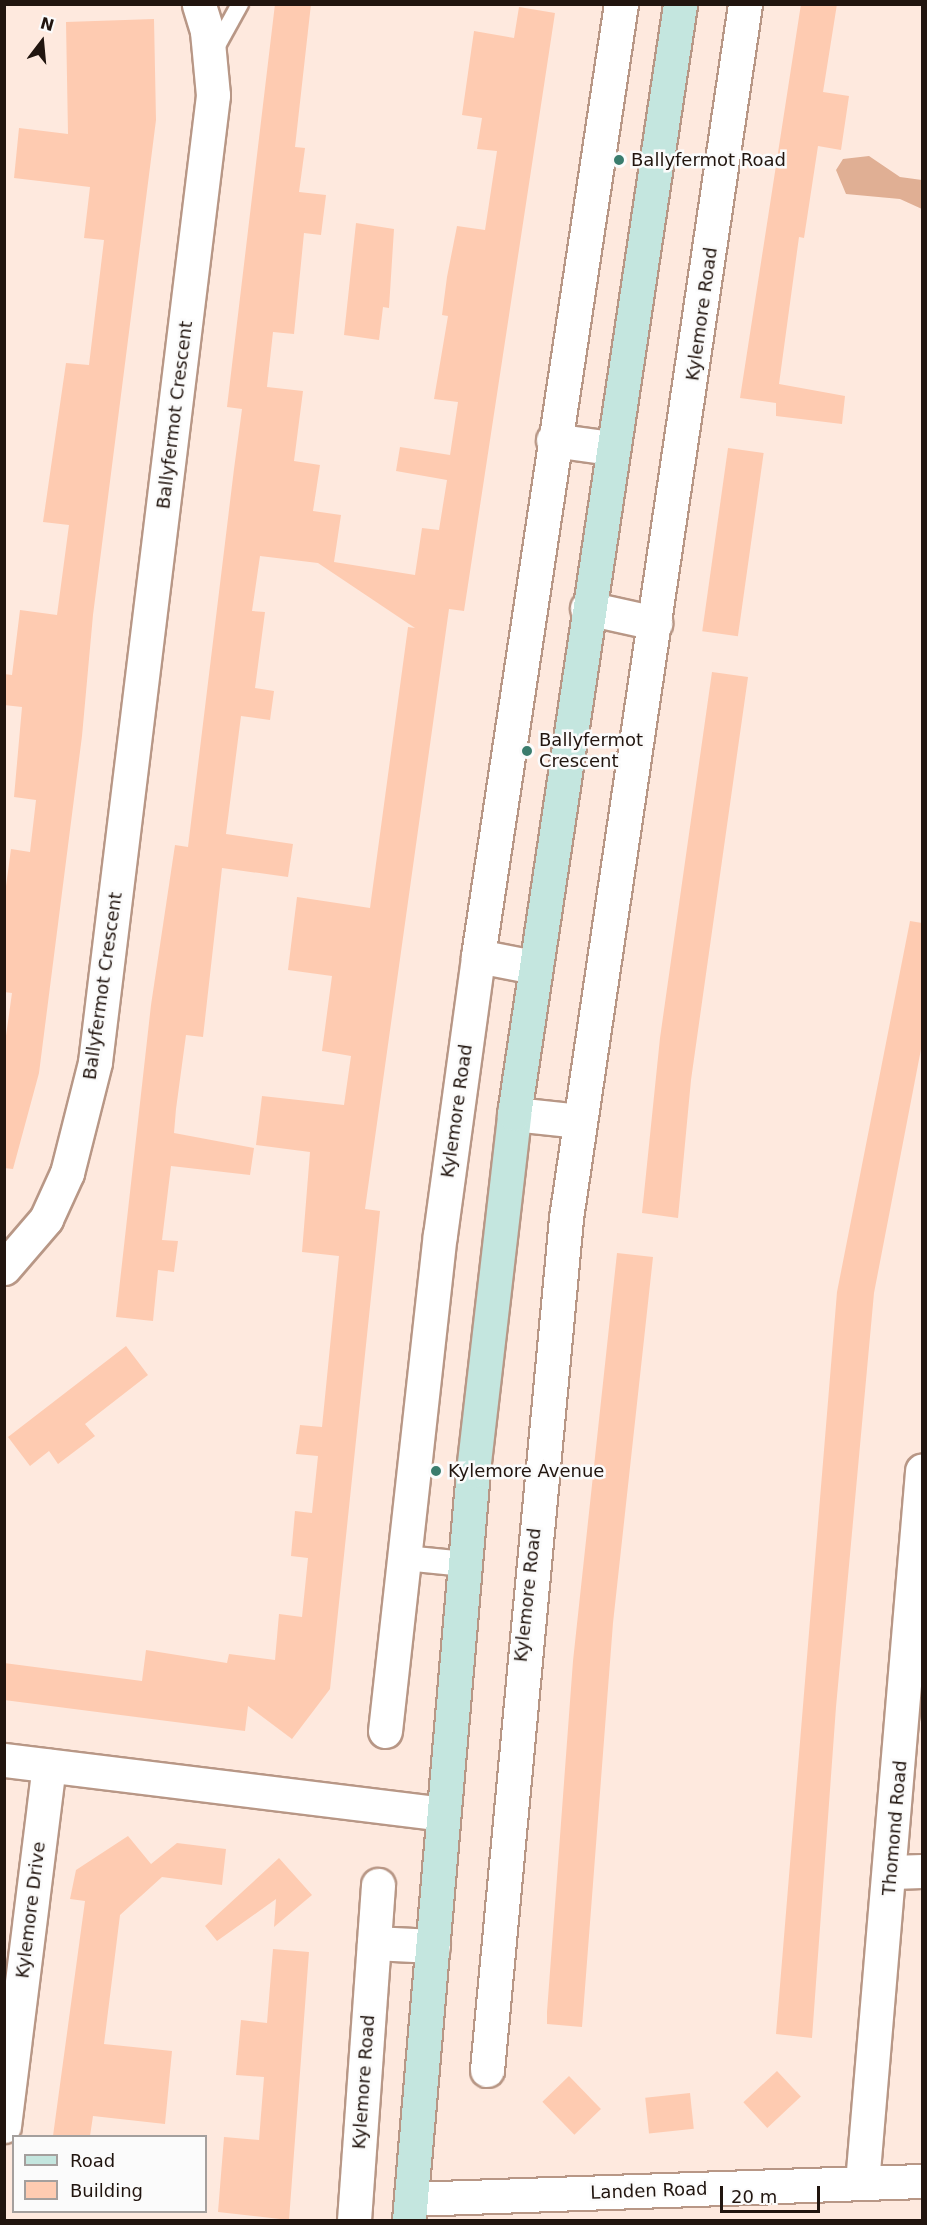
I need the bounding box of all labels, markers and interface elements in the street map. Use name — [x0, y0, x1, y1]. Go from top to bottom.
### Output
north arrow — [12, 12, 72, 72]
text: N — [38, 13, 56, 35]
place label: Ballyfermot Road — [631, 149, 786, 171]
marker: Ballyfermot Road — [612, 153, 626, 167]
street label: Kylemore Road — [682, 246, 722, 382]
street label: Ballyfermot Crescent — [153, 320, 197, 510]
place label: Ballyfermot Crescent — [539, 730, 643, 772]
marker: Ballyfermot Crescent — [520, 744, 534, 758]
street label: Ballyfermot Crescent — [79, 891, 127, 1081]
street label: Kylemore Road — [437, 1043, 477, 1179]
place label: Kylemore Avenue — [448, 1460, 604, 1482]
marker: Kylemore Avenue — [429, 1464, 443, 1478]
street label: Kylemore Road — [510, 1527, 546, 1663]
street label: Thomond Road — [878, 1759, 912, 1897]
street label: Kylemore Drive — [12, 1840, 50, 1980]
street label: Kylemore Road — [349, 2014, 379, 2150]
legend — [12, 2135, 207, 2213]
text: Road — [70, 2150, 115, 2171]
scale bar — [723, 2174, 824, 2212]
street label: Landen Road — [590, 2178, 708, 2204]
text: Building — [70, 2180, 143, 2201]
text: 20 m — [731, 2186, 777, 2207]

